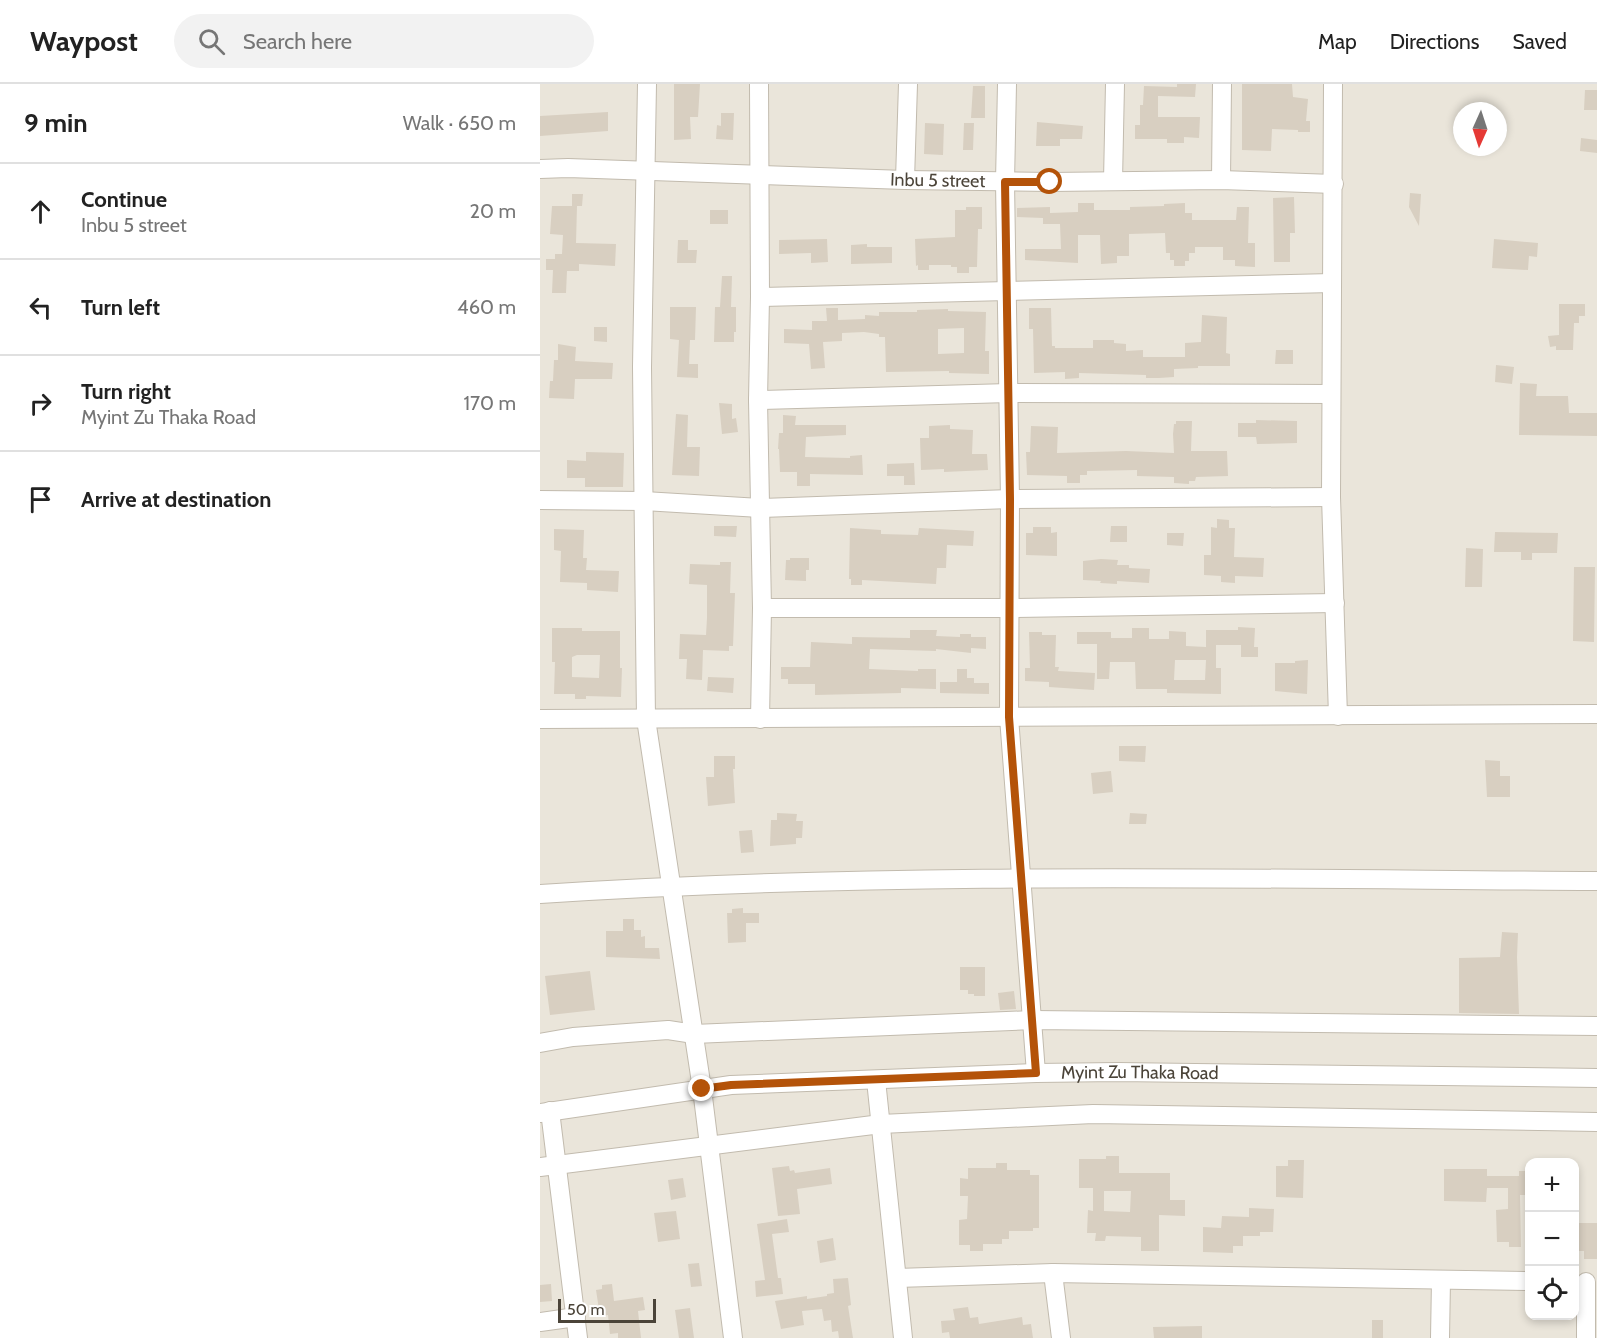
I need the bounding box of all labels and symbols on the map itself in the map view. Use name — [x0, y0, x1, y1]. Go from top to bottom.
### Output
north arrow — [1453, 102, 1507, 156]
street label: Inbu 5 street — [890, 168, 986, 192]
route start — [1036, 168, 1062, 194]
street label: Myint Zu Thaka Road — [1061, 1061, 1219, 1084]
route end — [688, 1075, 714, 1101]
scale bar — [558, 1296, 656, 1324]

